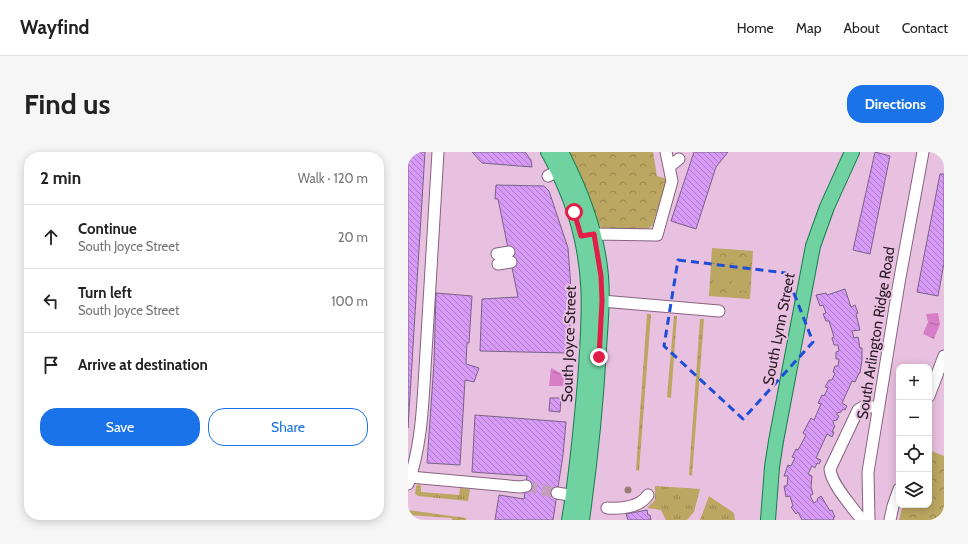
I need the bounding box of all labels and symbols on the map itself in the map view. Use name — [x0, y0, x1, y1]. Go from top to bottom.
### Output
route start — [565, 203, 583, 221]
street label: South Arlington Ridge Road — [853, 245, 899, 421]
street label: South Lynn Street — [759, 271, 799, 387]
street label: South Joyce Street — [558, 285, 580, 403]
route end — [590, 348, 608, 366]

